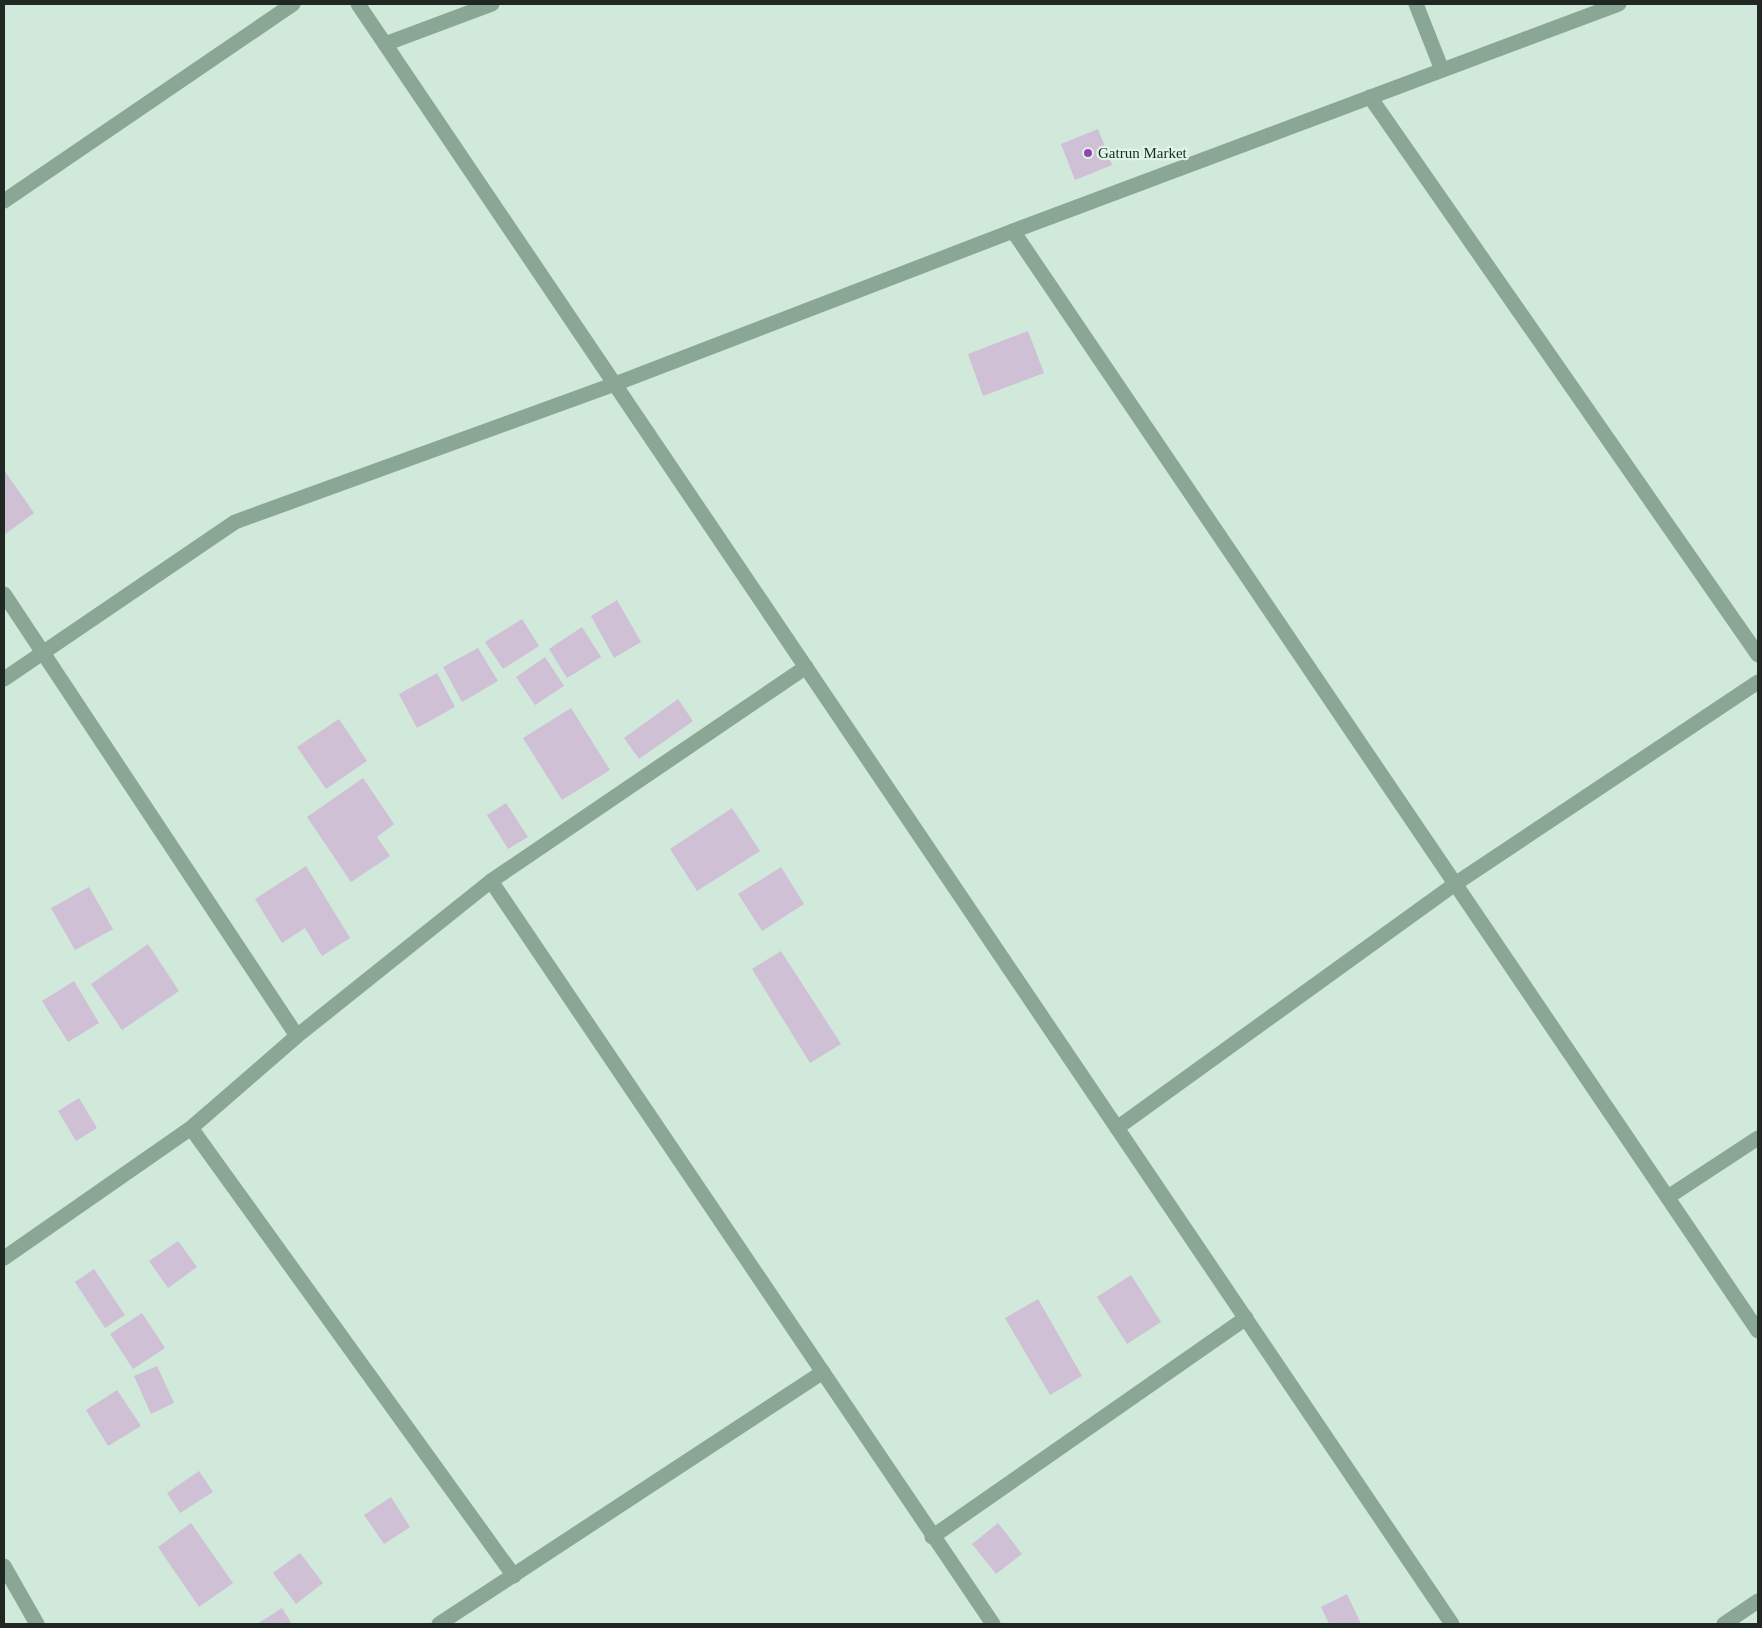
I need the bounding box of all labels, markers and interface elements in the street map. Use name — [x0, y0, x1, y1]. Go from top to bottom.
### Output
place label: Gatrun Market — [1098, 145, 1188, 161]
marker: Gatrun Market — [1082, 147, 1094, 159]

